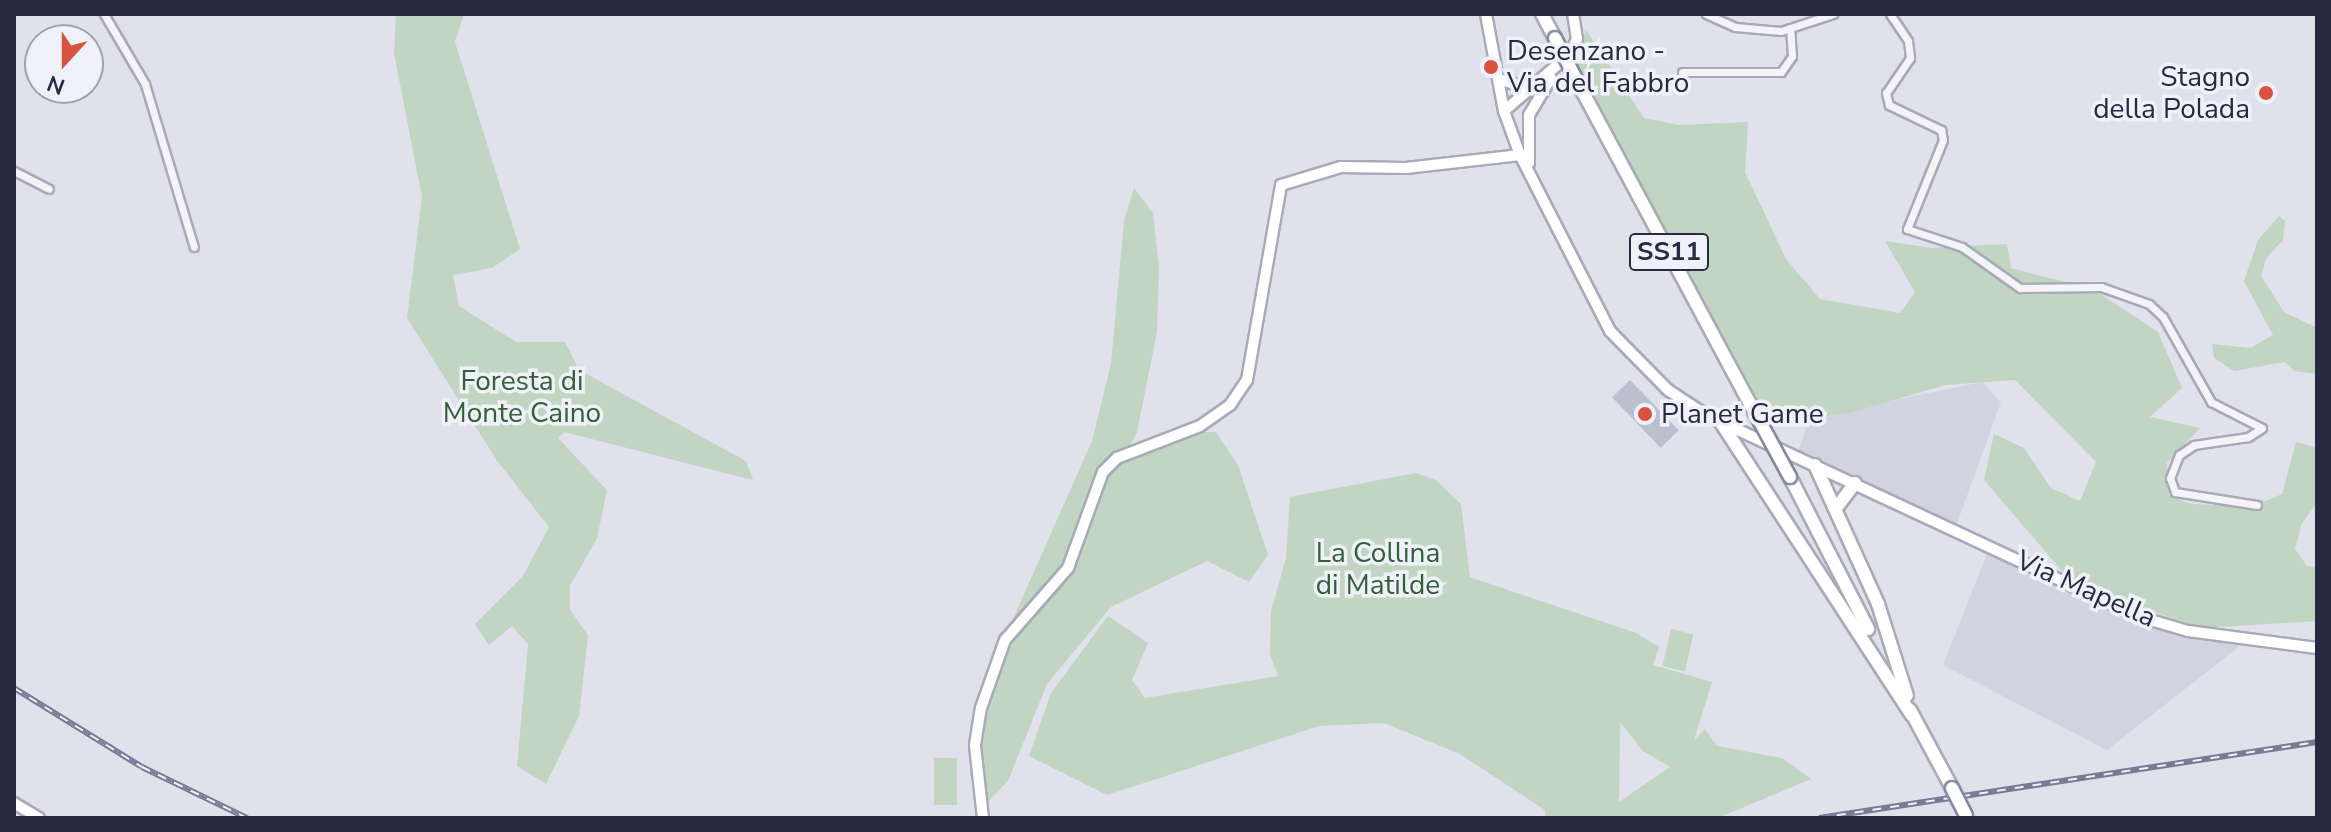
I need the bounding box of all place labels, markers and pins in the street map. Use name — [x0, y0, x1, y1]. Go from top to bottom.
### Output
place label: Desenzano - Via del Fabbro — [1507, 34, 1689, 100]
marker: Desenzano - Via del Fabbro — [1482, 58, 1500, 76]
place label: Stagno della Polada — [2093, 60, 2250, 126]
marker: Stagno della Polada — [2257, 84, 2275, 102]
place label: Planet Game — [1661, 397, 1824, 431]
marker: Planet Game — [1636, 405, 1654, 423]

